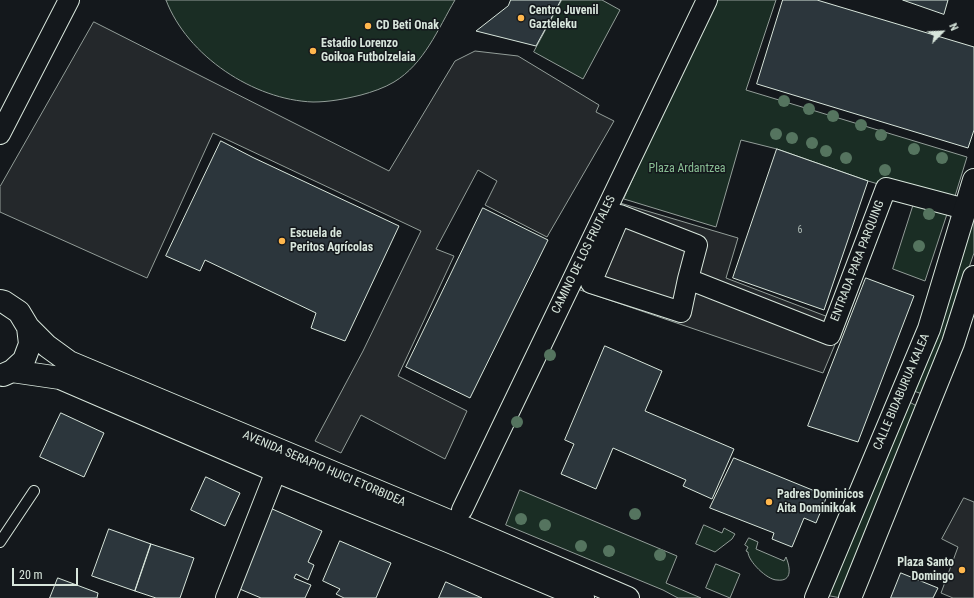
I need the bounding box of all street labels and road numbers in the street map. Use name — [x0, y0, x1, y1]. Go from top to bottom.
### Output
street label: CAMINO DE LOS FRUTALES — [549, 194, 619, 316]
street label: ENTRADA PARA PARQUING — [828, 198, 888, 324]
street label: CALLE BIDABURUA KALEA — [871, 332, 933, 452]
street label: AVENIDA SERAPIO HUICI ETORBIDEA — [240, 428, 408, 510]

